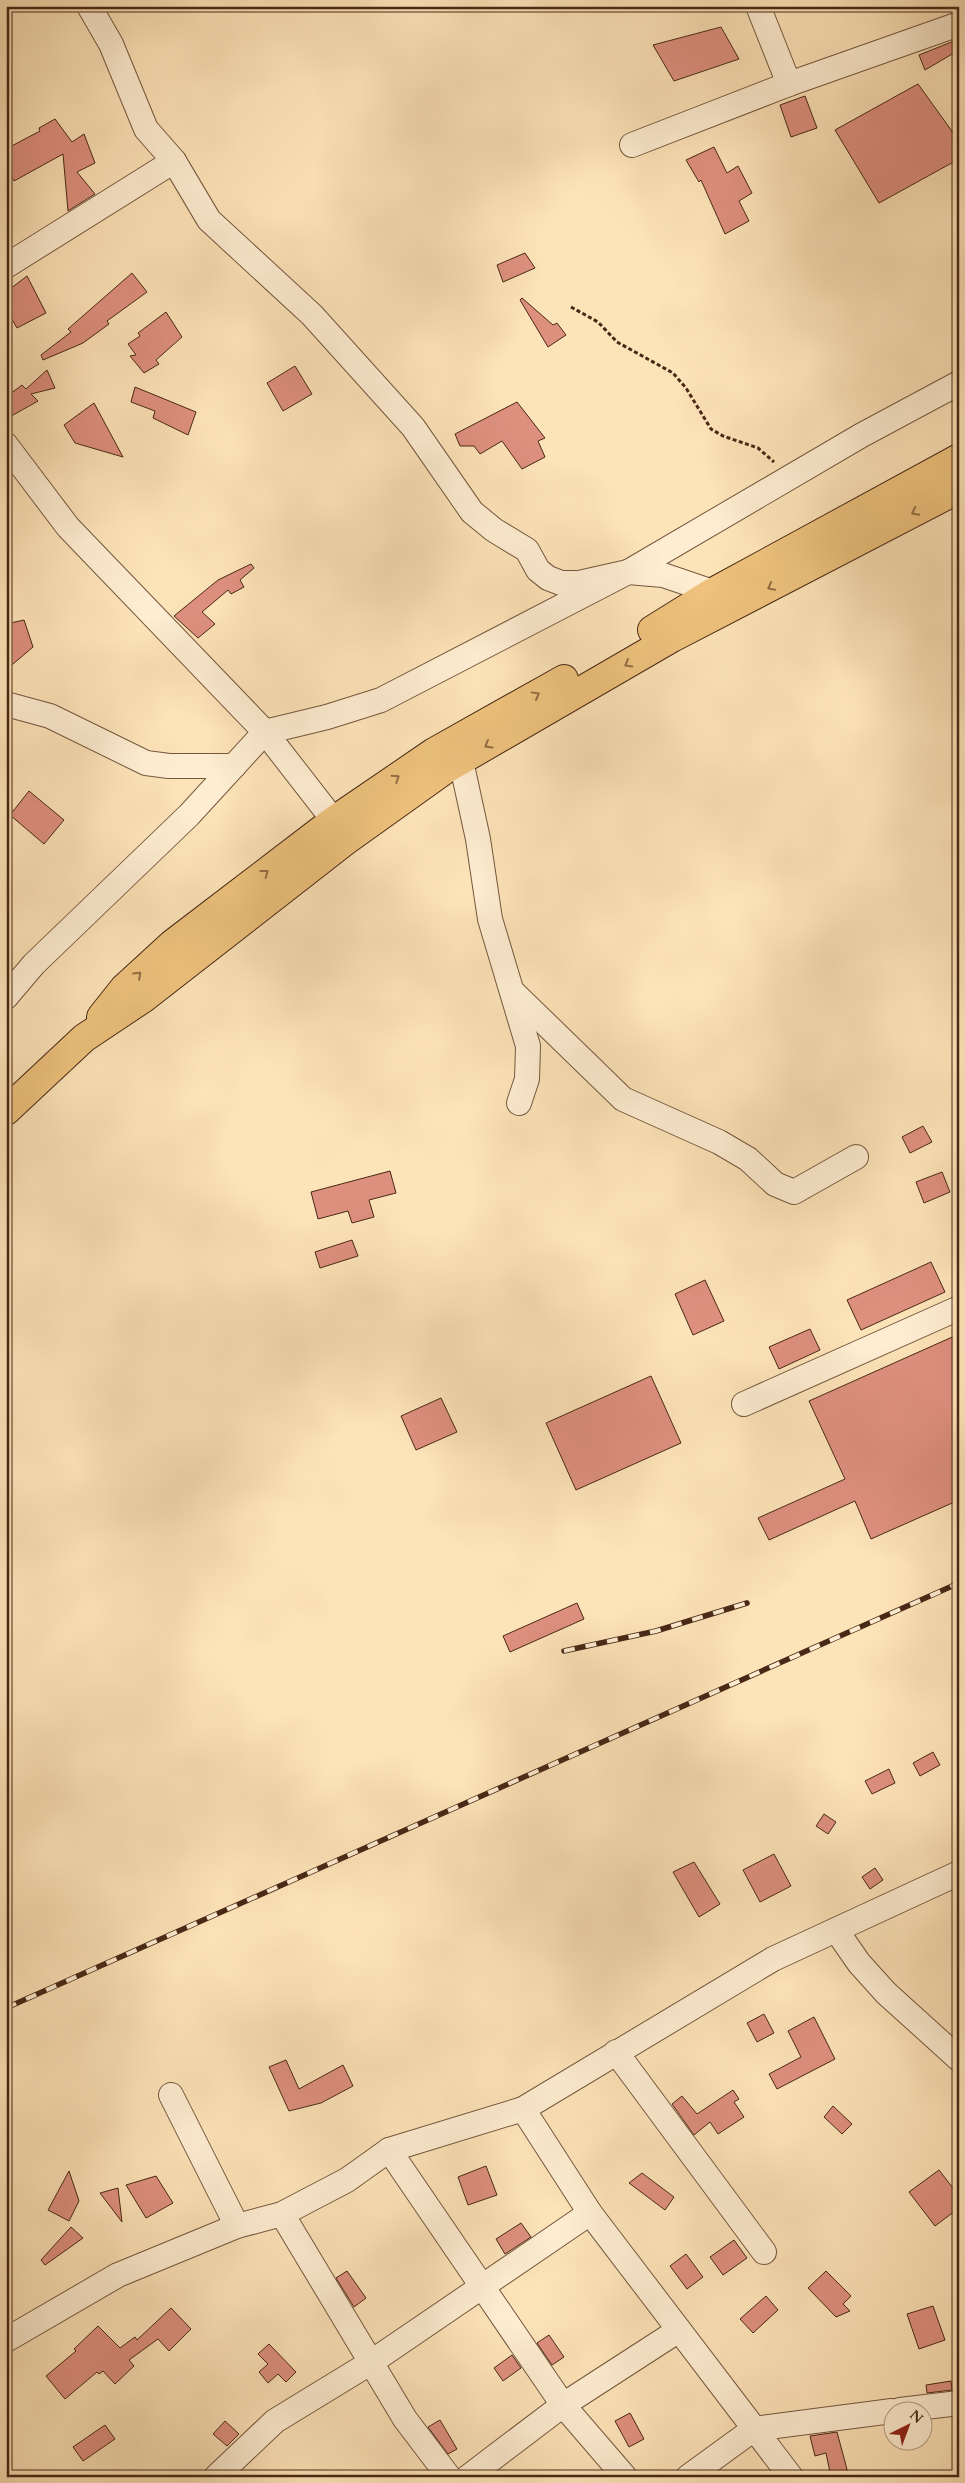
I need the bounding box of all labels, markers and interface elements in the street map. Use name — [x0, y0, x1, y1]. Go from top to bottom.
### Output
one-way arrow — [912, 506, 921, 516]
one-way arrow — [768, 581, 777, 591]
one-way arrow — [625, 657, 634, 667]
one-way arrow — [531, 691, 540, 701]
one-way arrow — [484, 739, 493, 749]
one-way arrow — [391, 775, 400, 784]
one-way arrow — [259, 870, 268, 878]
one-way arrow — [133, 971, 142, 980]
north arrow — [882, 2400, 932, 2450]
text: N — [905, 2406, 927, 2428]

